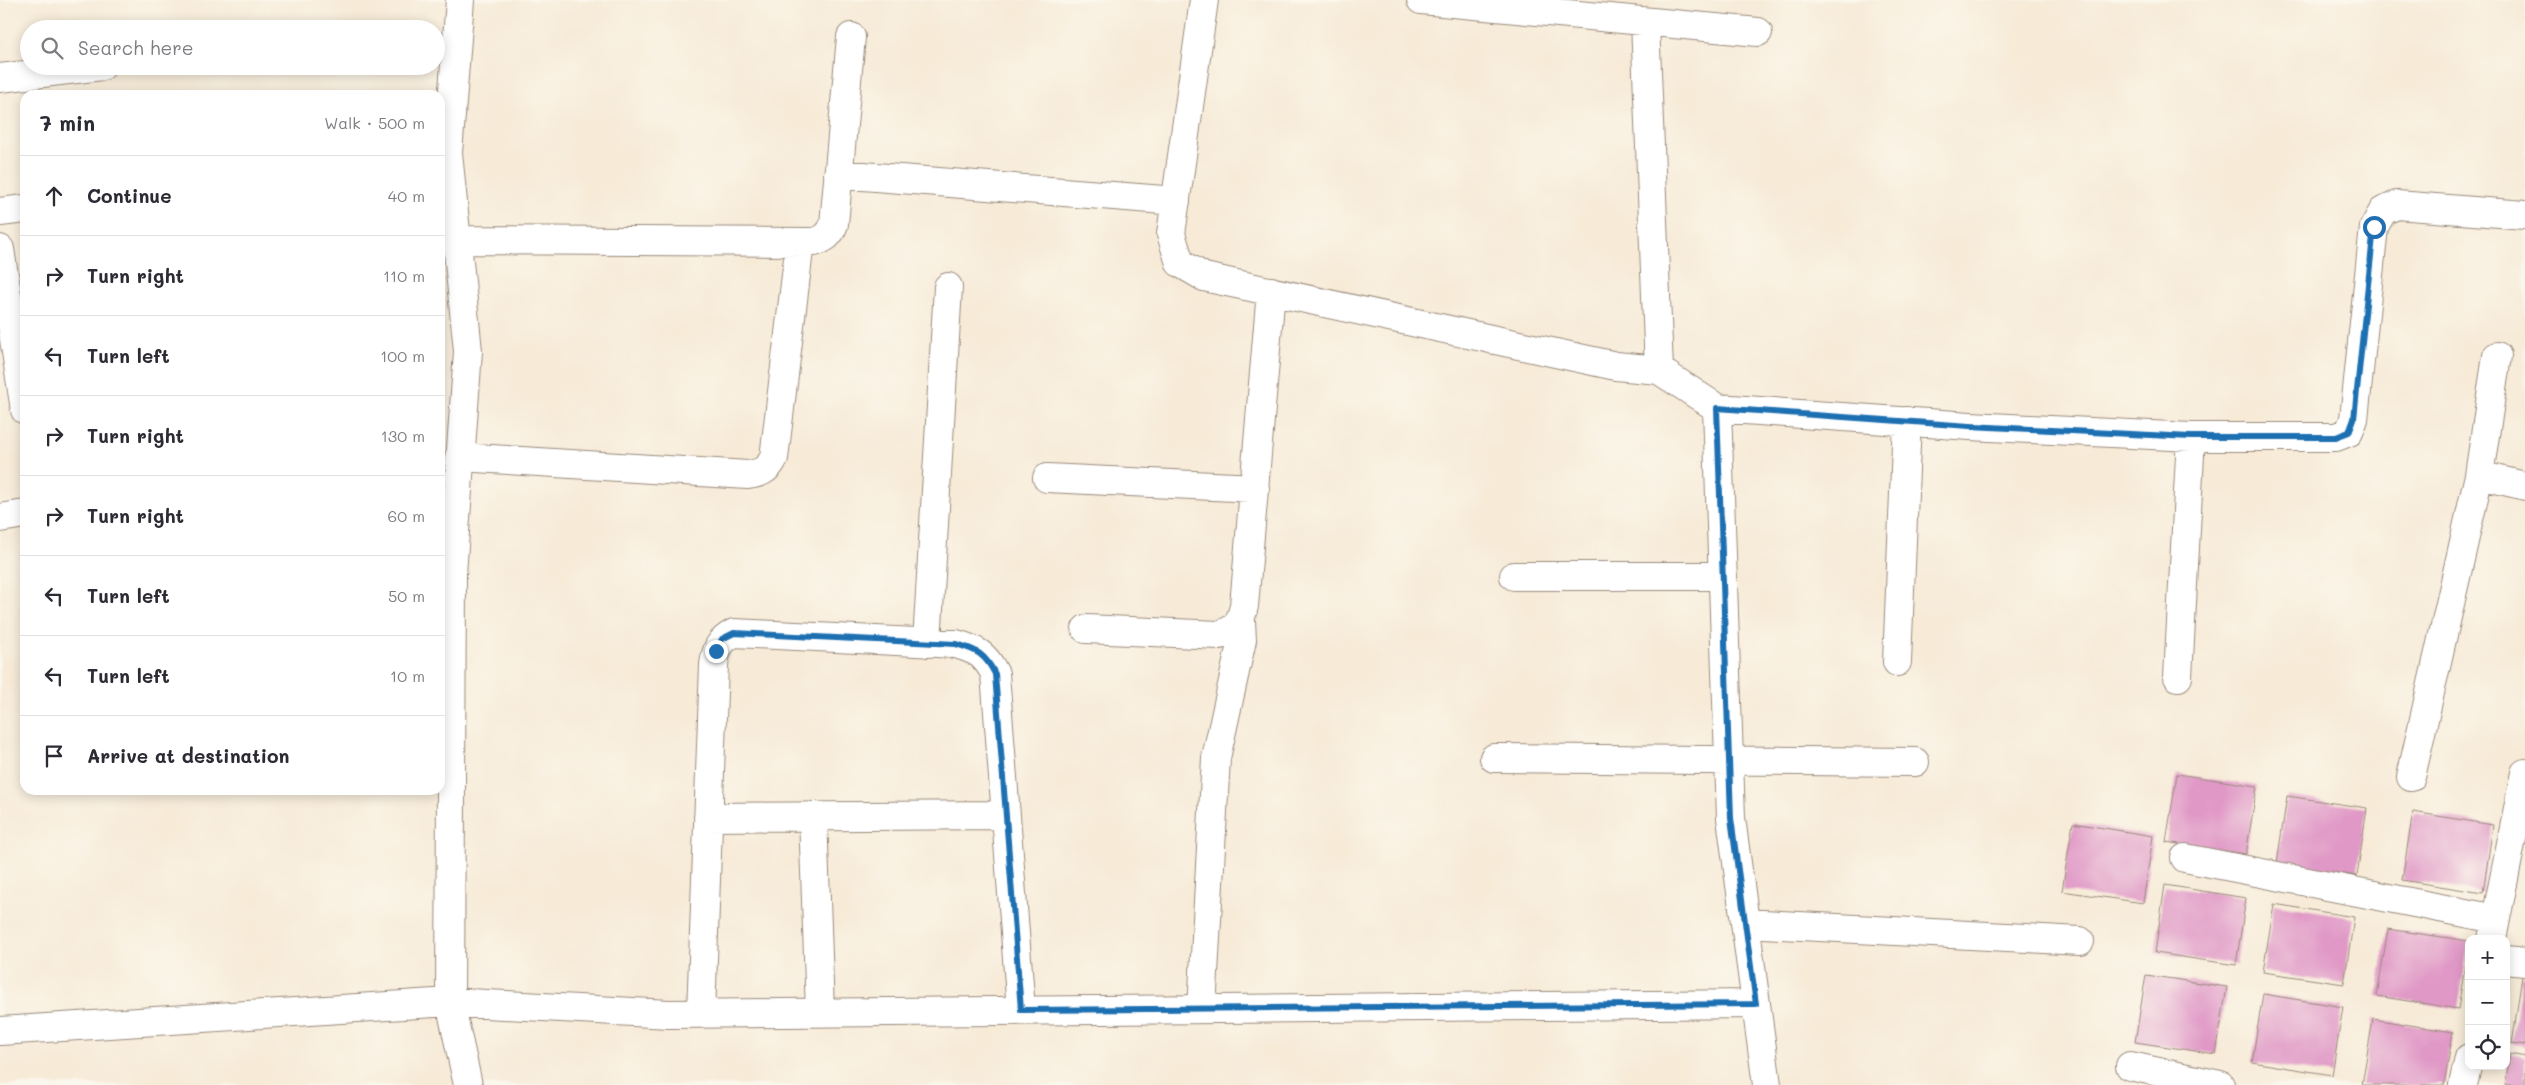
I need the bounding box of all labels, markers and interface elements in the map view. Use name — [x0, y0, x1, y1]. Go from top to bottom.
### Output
search box — [20, 20, 445, 75]
icon: search — [38, 34, 66, 62]
text: Search here — [78, 35, 194, 60]
text: 7 min — [40, 109, 95, 136]
text: Walk · 500 m — [324, 112, 425, 133]
icon: ahead — [40, 182, 68, 210]
text: Continue — [87, 183, 172, 208]
text: 40 m — [388, 185, 425, 206]
route start — [2363, 216, 2386, 239]
icon: right — [40, 262, 68, 290]
text: Turn right — [87, 263, 184, 288]
text: 110 m — [383, 265, 425, 286]
icon: left — [40, 342, 68, 370]
text: Turn left — [87, 343, 170, 368]
text: 100 m — [380, 345, 425, 366]
icon: right — [40, 422, 68, 450]
text: Turn right — [87, 423, 184, 448]
text: 130 m — [381, 425, 425, 446]
icon: right — [40, 502, 68, 530]
text: Turn right — [87, 503, 184, 528]
text: 60 m — [388, 505, 425, 526]
icon: left — [40, 582, 68, 610]
text: Turn left — [87, 583, 170, 608]
text: 50 m — [388, 585, 425, 606]
route end — [705, 640, 728, 663]
icon: left — [40, 662, 68, 690]
text: Turn left — [87, 663, 170, 688]
text: 10 m — [390, 665, 425, 686]
icon: arrive — [40, 742, 68, 770]
text: Arrive at destination — [87, 743, 290, 768]
map controls — [2465, 935, 2510, 1070]
button: + — [2465, 935, 2510, 980]
button: − — [2465, 980, 2510, 1025]
button: locate — [2465, 1025, 2510, 1070]

